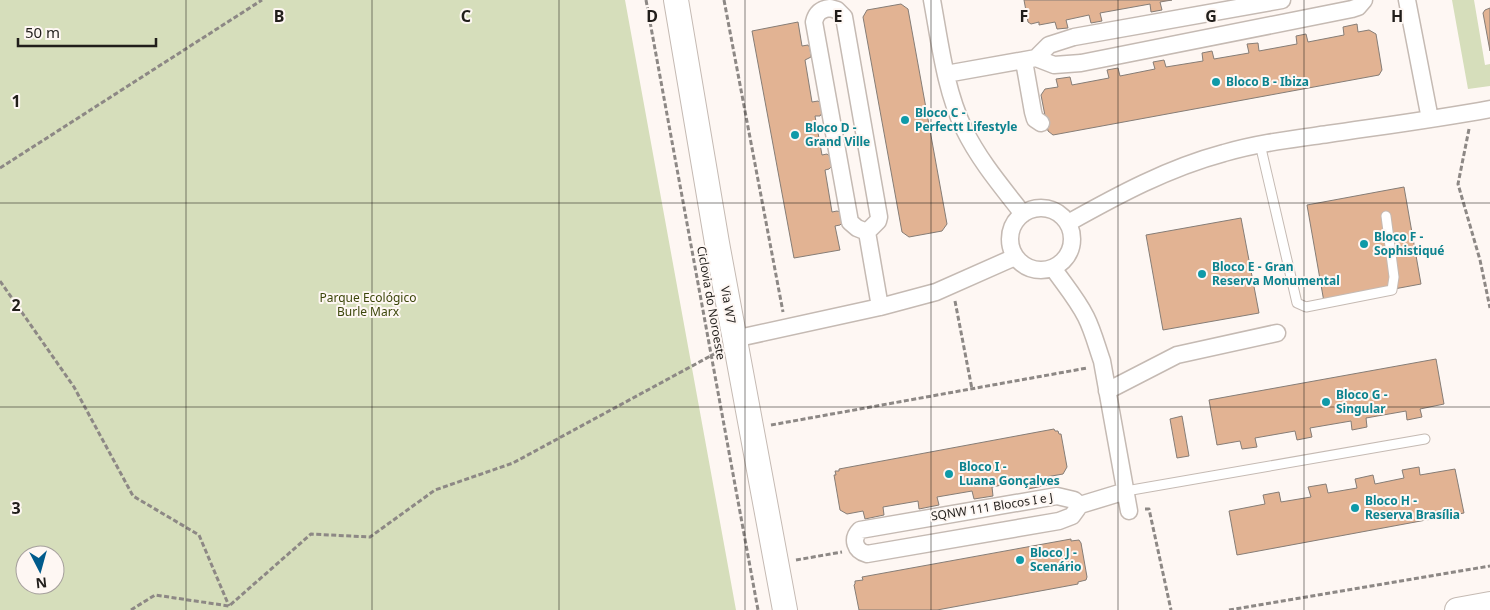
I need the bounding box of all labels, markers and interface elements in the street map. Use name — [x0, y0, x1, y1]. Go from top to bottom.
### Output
text: B — [274, 5, 284, 27]
text: C — [461, 5, 471, 27]
text: D — [646, 5, 658, 27]
text: E — [834, 5, 843, 27]
text: F — [1020, 5, 1028, 27]
text: G — [1205, 5, 1217, 27]
text: H — [1391, 5, 1403, 27]
scale bar — [18, 15, 155, 47]
text: 50 m — [25, 22, 60, 42]
place label: Bloco B - Ibiza — [1226, 73, 1309, 90]
marker: Bloco B - Ibiza — [1210, 76, 1222, 88]
text: 1 — [11, 90, 21, 112]
place label: Bloco C - Perfectt Lifestyle — [915, 104, 1017, 135]
marker: Bloco C - Perfectt Lifestyle — [899, 114, 911, 126]
place label: Bloco D - Grand Ville — [805, 119, 870, 150]
marker: Bloco D - Grand Ville — [789, 129, 801, 141]
place label: Bloco F - Sophistiqué — [1374, 228, 1444, 259]
marker: Bloco F - Sophistiqué — [1358, 238, 1370, 250]
street label: Ciclovia do Noroeste — [693, 245, 730, 361]
place label: Bloco E - Gran Reserva Monumental — [1212, 258, 1340, 289]
marker: Bloco E - Gran Reserva Monumental — [1196, 268, 1208, 280]
street label: Via W7 — [717, 285, 740, 325]
park label: Parque Ecológico Burle Marx — [320, 289, 416, 320]
text: 2 — [11, 294, 21, 316]
place label: Bloco G - Singular — [1336, 386, 1388, 417]
marker: Bloco G - Singular — [1320, 396, 1332, 408]
place label: Bloco I - Luana Gonçalves — [959, 458, 1060, 489]
marker: Bloco I - Luana Gonçalves — [943, 468, 955, 480]
street label: SQNW 111 Blocos I e J — [930, 488, 1054, 525]
place label: Bloco H - Reserva Brasília — [1365, 492, 1460, 523]
text: 3 — [11, 497, 21, 519]
marker: Bloco H - Reserva Brasília — [1349, 502, 1361, 514]
place label: Bloco J - Scenário — [1030, 544, 1081, 575]
north arrow — [15, 545, 65, 595]
marker: Bloco J - Scenário — [1014, 554, 1026, 566]
text: N — [35, 573, 48, 593]

